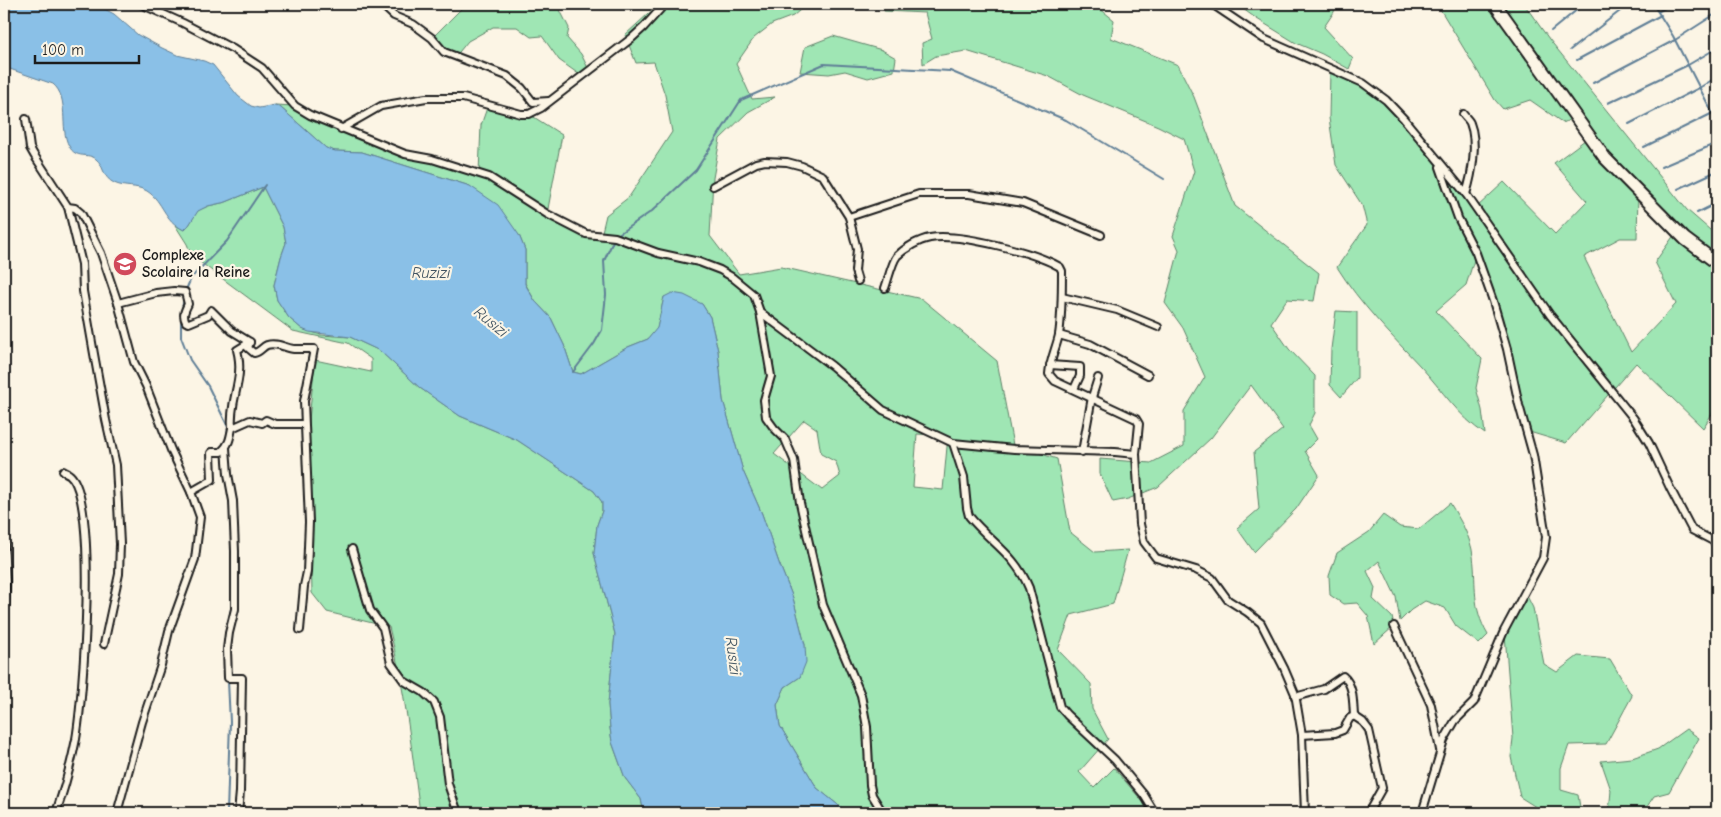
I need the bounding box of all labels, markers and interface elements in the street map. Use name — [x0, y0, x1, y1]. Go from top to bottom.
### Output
scale bar — [35, 32, 139, 64]
text: 100 m — [42, 41, 84, 59]
place label: Complexe Scolaire la Reine — [142, 246, 250, 281]
school or university icon: Complexe Scolaire la Reine — [112, 251, 138, 277]
water label: Ruzizi — [412, 264, 451, 282]
water label: Rusizi — [470, 303, 512, 342]
water label: Rusizi — [722, 636, 744, 677]

